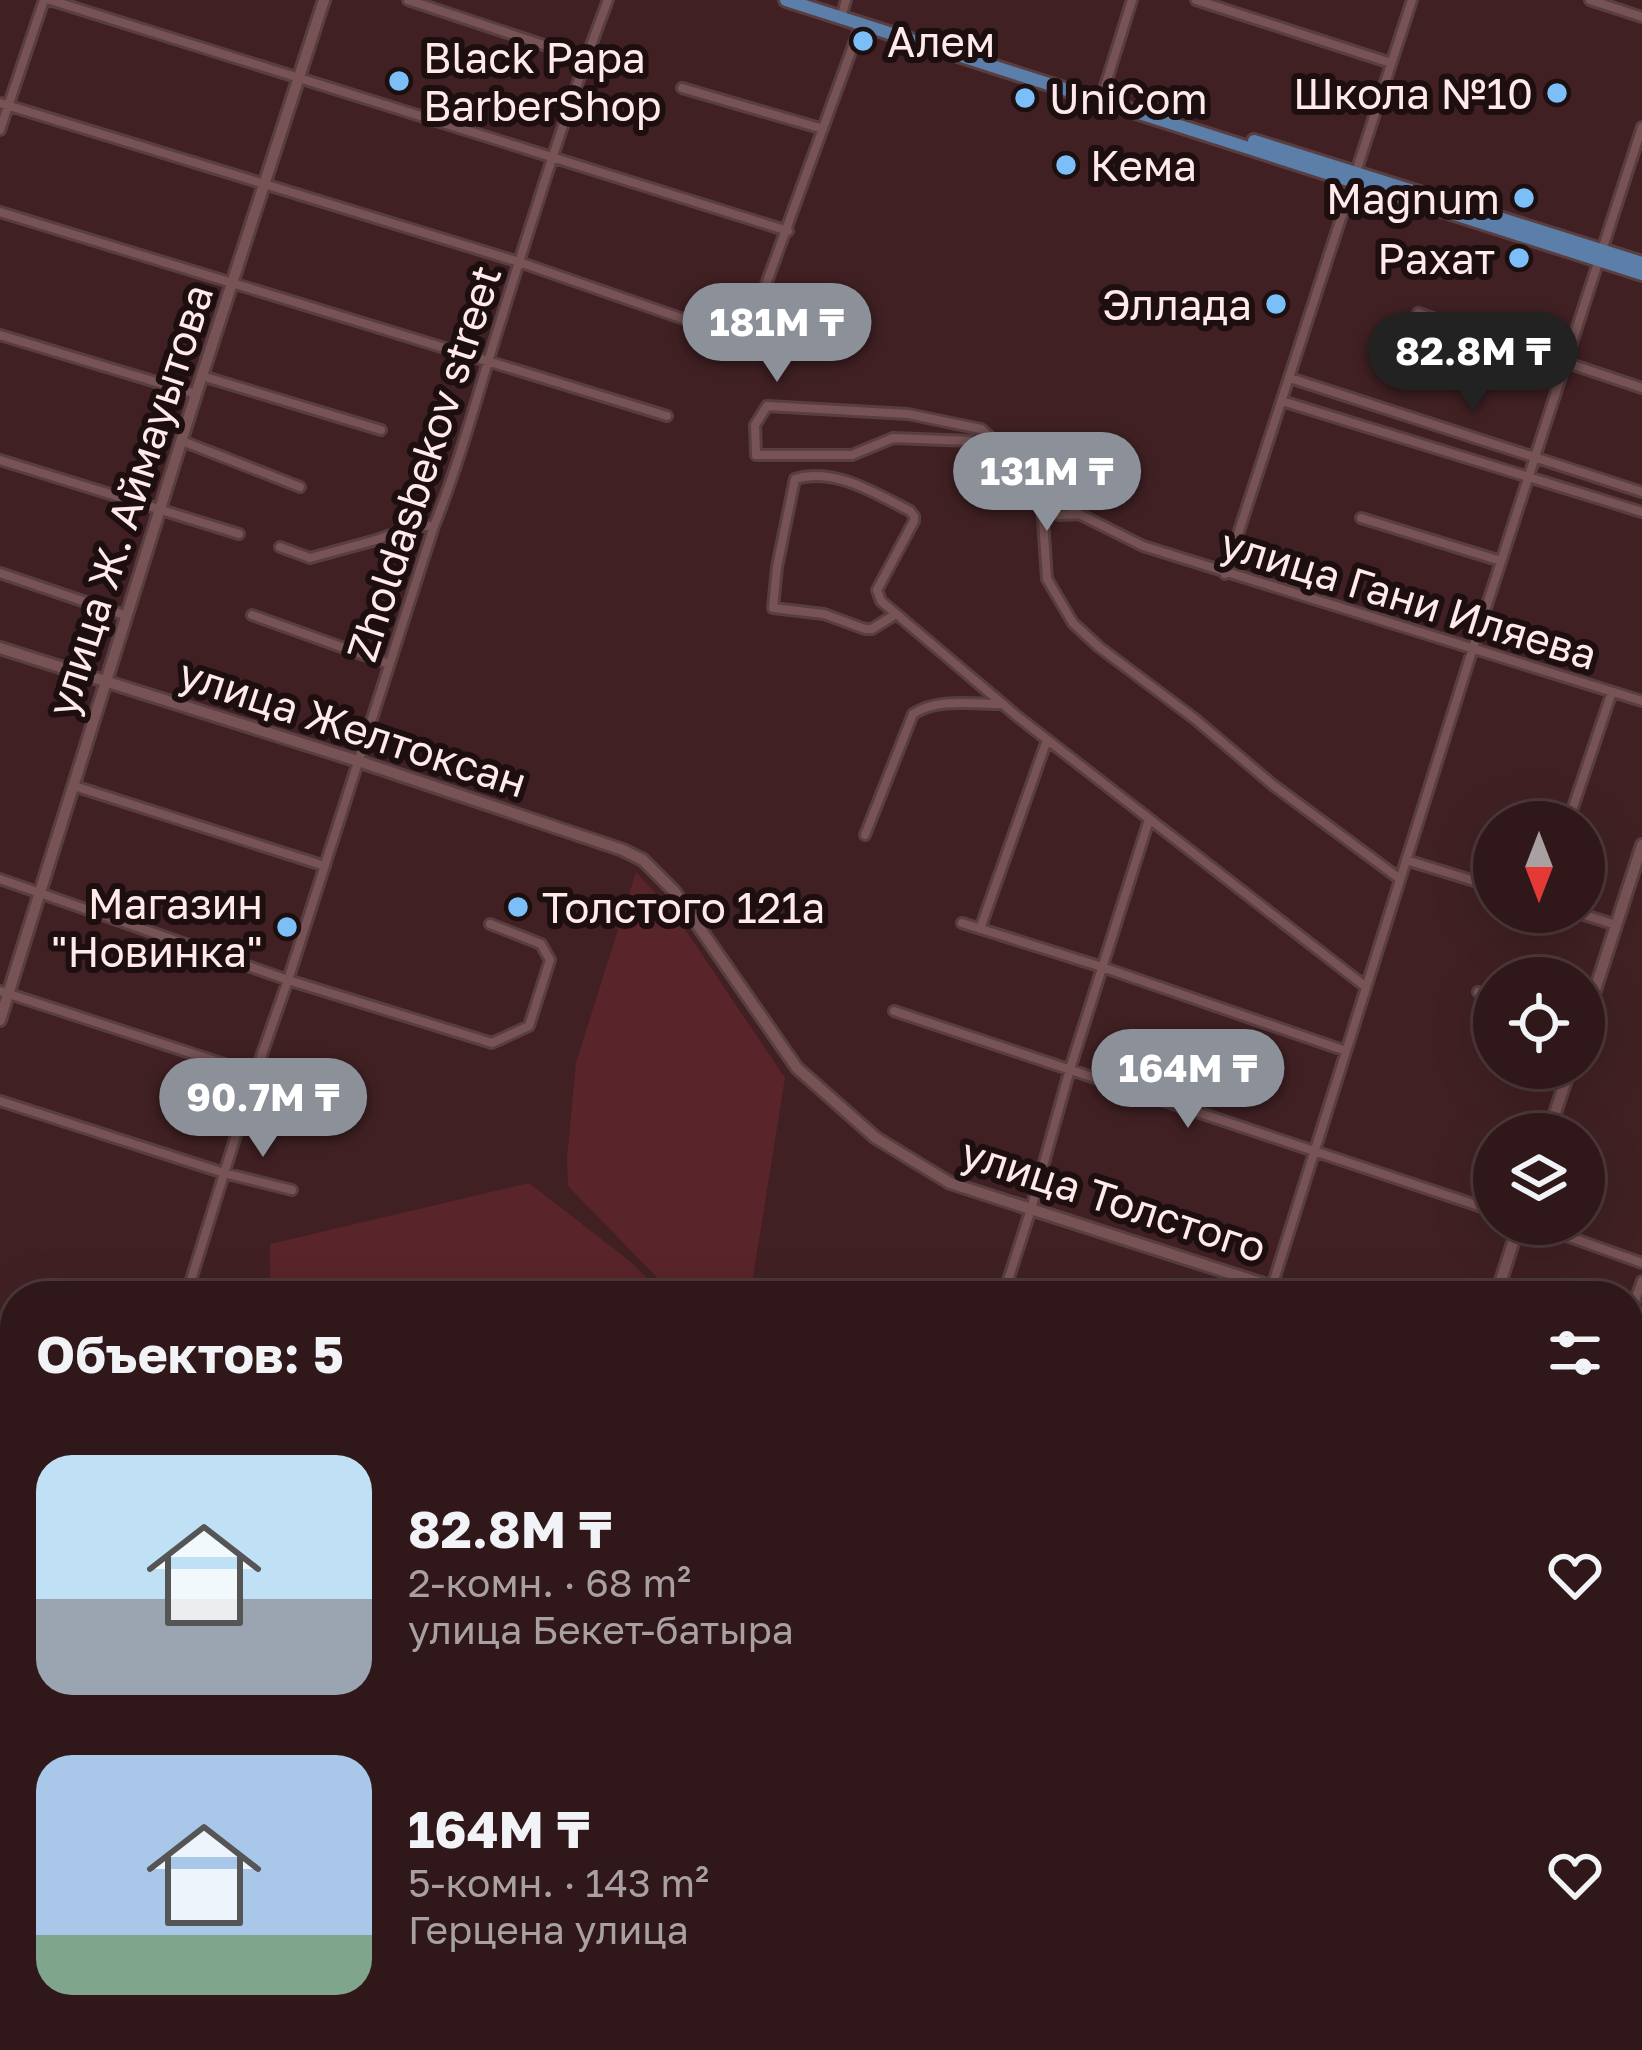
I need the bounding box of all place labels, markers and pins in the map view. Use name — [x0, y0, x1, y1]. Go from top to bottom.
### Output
place label: Алем — [887, 16, 995, 66]
marker: Алем — [850, 28, 876, 54]
place label: Black Papa BarberShop — [423, 32, 662, 130]
marker: Black Papa BarberShop — [386, 68, 412, 94]
place label: Школа №10 — [1293, 68, 1533, 118]
place label: UniCom — [1049, 73, 1208, 123]
marker: Школа №10 — [1544, 80, 1570, 106]
marker: UniCom — [1012, 85, 1038, 111]
place label: Кема — [1090, 140, 1197, 190]
marker: Кема — [1053, 152, 1079, 178]
place label: Magnum — [1326, 173, 1500, 223]
marker: Magnum — [1511, 185, 1537, 211]
place label: Рахат — [1377, 233, 1495, 283]
marker: Рахат — [1506, 245, 1532, 271]
place label: Эллада — [1102, 279, 1252, 329]
pin: 181M ₸ — [679, 283, 875, 385]
marker: Эллада — [1263, 291, 1289, 317]
pin: 82.8M ₸ — [1362, 312, 1584, 414]
pin: 131M ₸ — [949, 432, 1145, 534]
place label: Магазин "Новинка" — [51, 878, 263, 976]
place label: Толстого 121а — [542, 882, 825, 932]
marker: Толстого 121а — [505, 894, 531, 920]
marker: Магазин "Новинка" — [274, 914, 300, 940]
pin: 164M ₸ — [1090, 1029, 1286, 1131]
pin: 90.7M ₸ — [152, 1058, 374, 1160]

